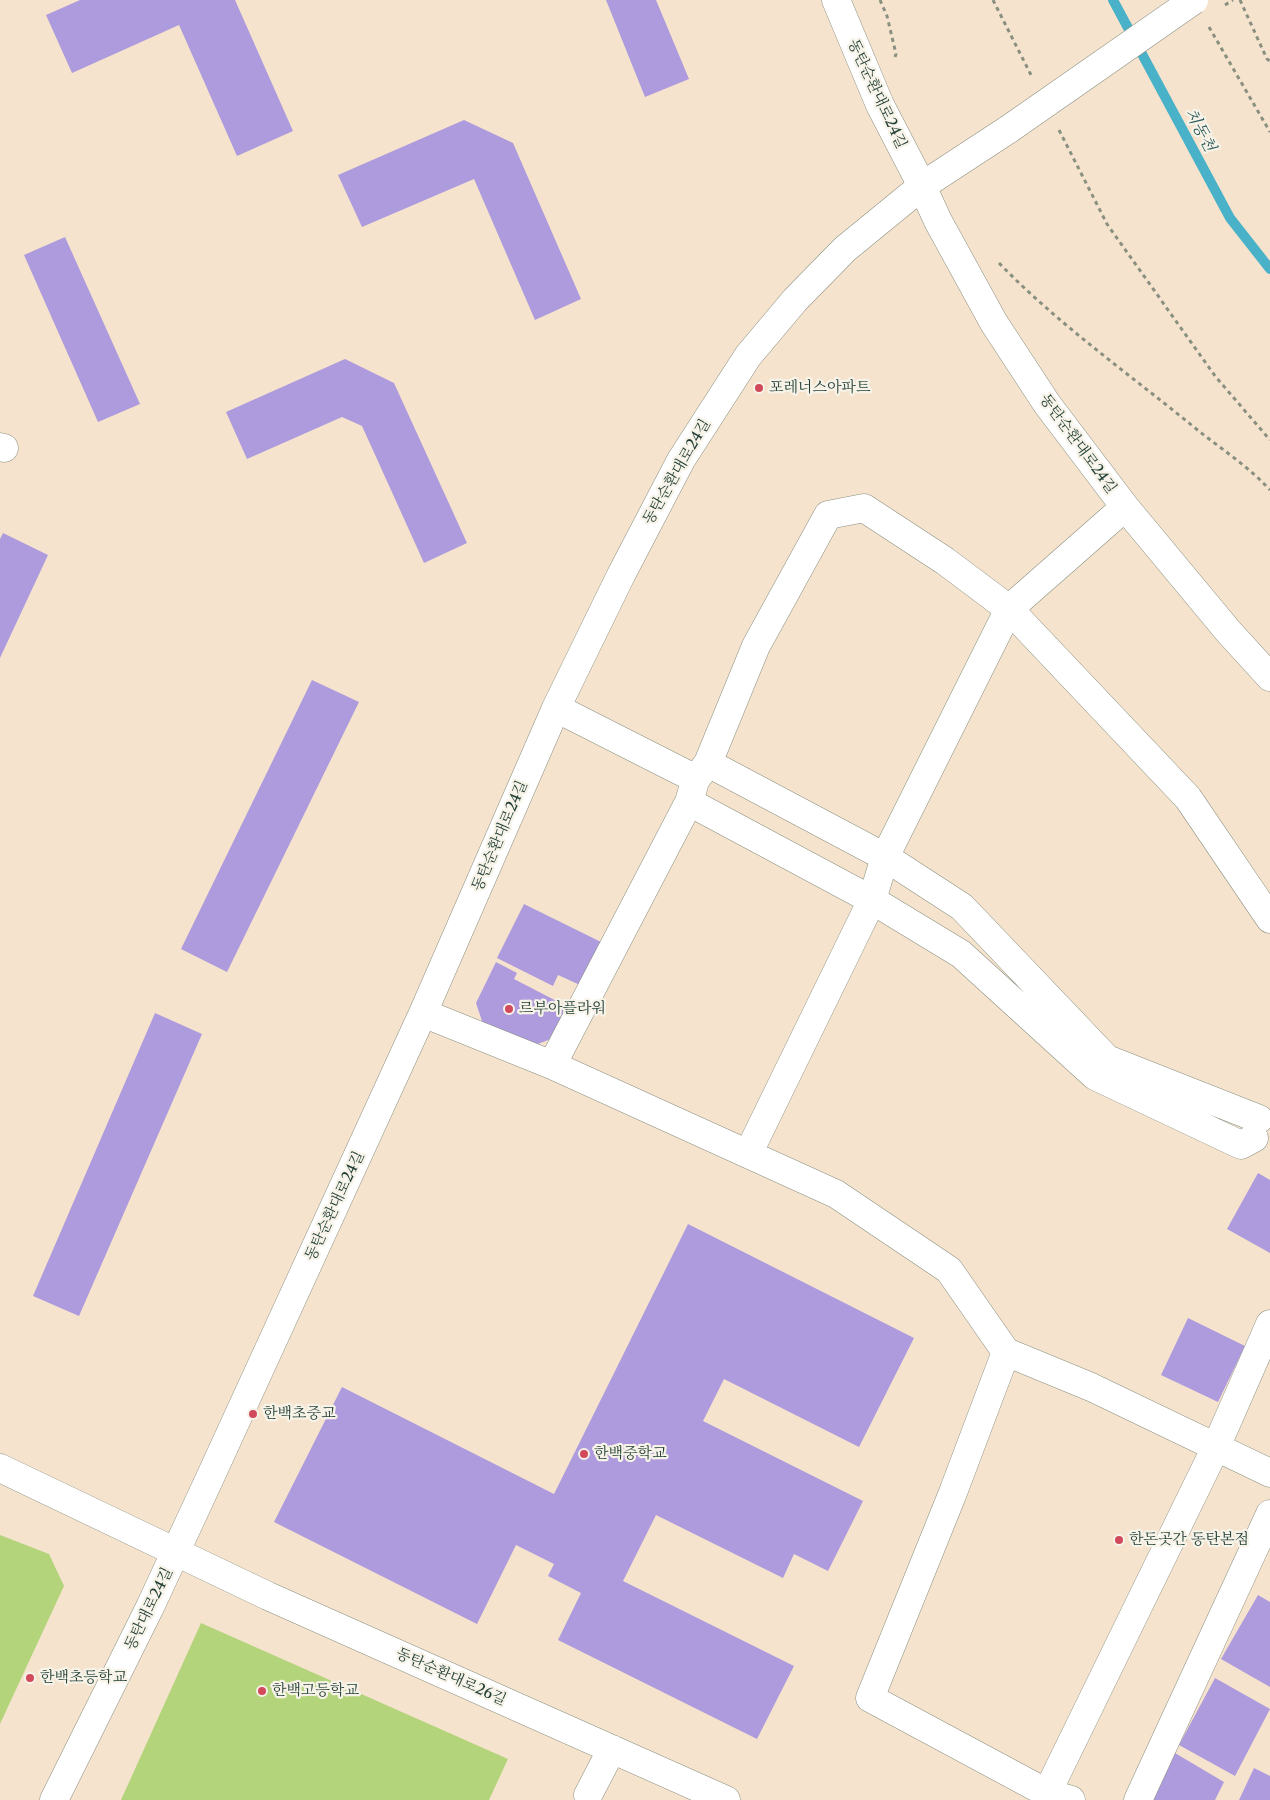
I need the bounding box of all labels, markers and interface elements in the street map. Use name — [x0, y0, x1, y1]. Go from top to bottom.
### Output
street label: 동탄순환대로24길 — [844, 36, 910, 152]
water label: 치동천 — [1181, 105, 1219, 155]
place label: 포레너스아파트 — [769, 379, 870, 397]
marker: 포레너스아파트 — [753, 382, 765, 394]
street label: 동탄순환대로24길 — [1036, 391, 1120, 497]
street label: 동탄순환대로24길 — [640, 416, 714, 528]
street label: 동탄순환대로24길 — [469, 778, 531, 894]
place label: 르부아플라워 — [519, 1000, 606, 1018]
marker: 르부아플라워 — [503, 1003, 515, 1015]
street label: 동탄순환대로24길 — [302, 1148, 368, 1264]
place label: 한백초중교 — [263, 1405, 335, 1423]
marker: 한백초중교 — [247, 1408, 259, 1420]
place label: 한백중학교 — [594, 1445, 666, 1463]
marker: 한백중학교 — [578, 1448, 590, 1460]
place label: 한돈곳간 동탄본점 — [1129, 1531, 1249, 1549]
marker: 한돈곳간 동탄본점 — [1113, 1534, 1125, 1546]
street label: 동탄대로24길 — [121, 1565, 177, 1653]
street label: 동탄순환대로26길 — [393, 1645, 509, 1709]
place label: 한백초등학교 — [40, 1669, 127, 1687]
marker: 한백초등학교 — [24, 1672, 36, 1684]
place label: 한백고등학교 — [272, 1682, 359, 1700]
marker: 한백고등학교 — [256, 1685, 268, 1697]

